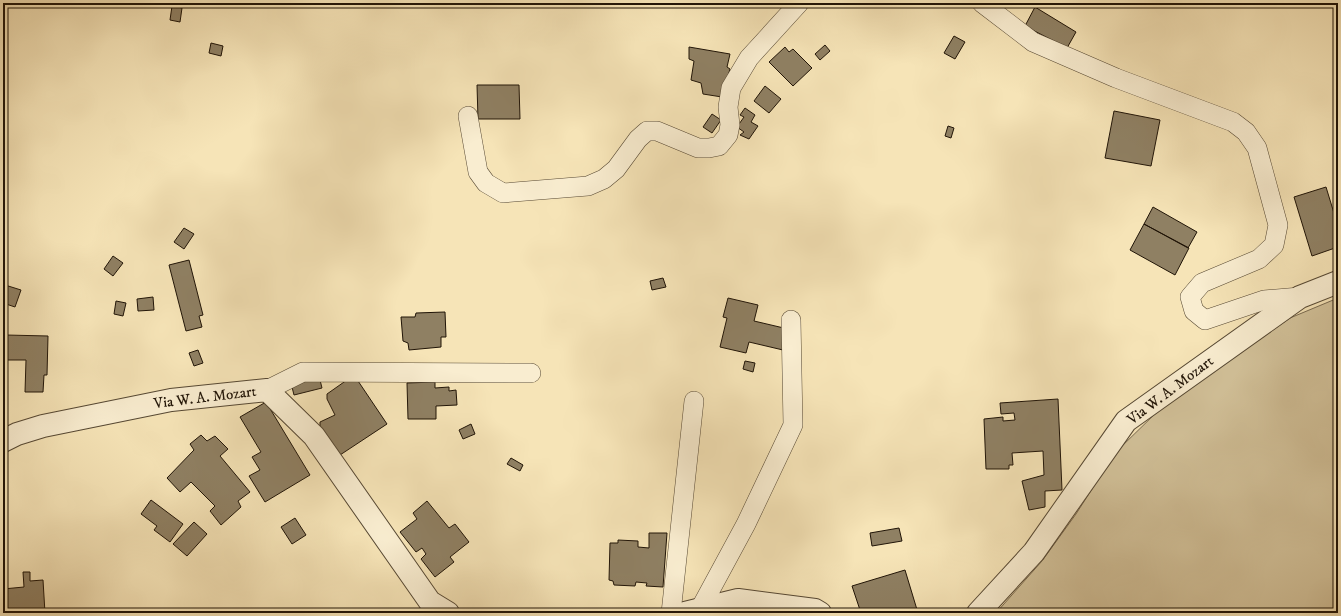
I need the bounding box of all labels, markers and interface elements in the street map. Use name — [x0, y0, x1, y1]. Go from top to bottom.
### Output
street label: Via W. A. Mozart — [1123, 352, 1217, 430]
street label: Via W. A. Mozart — [152, 382, 258, 413]

